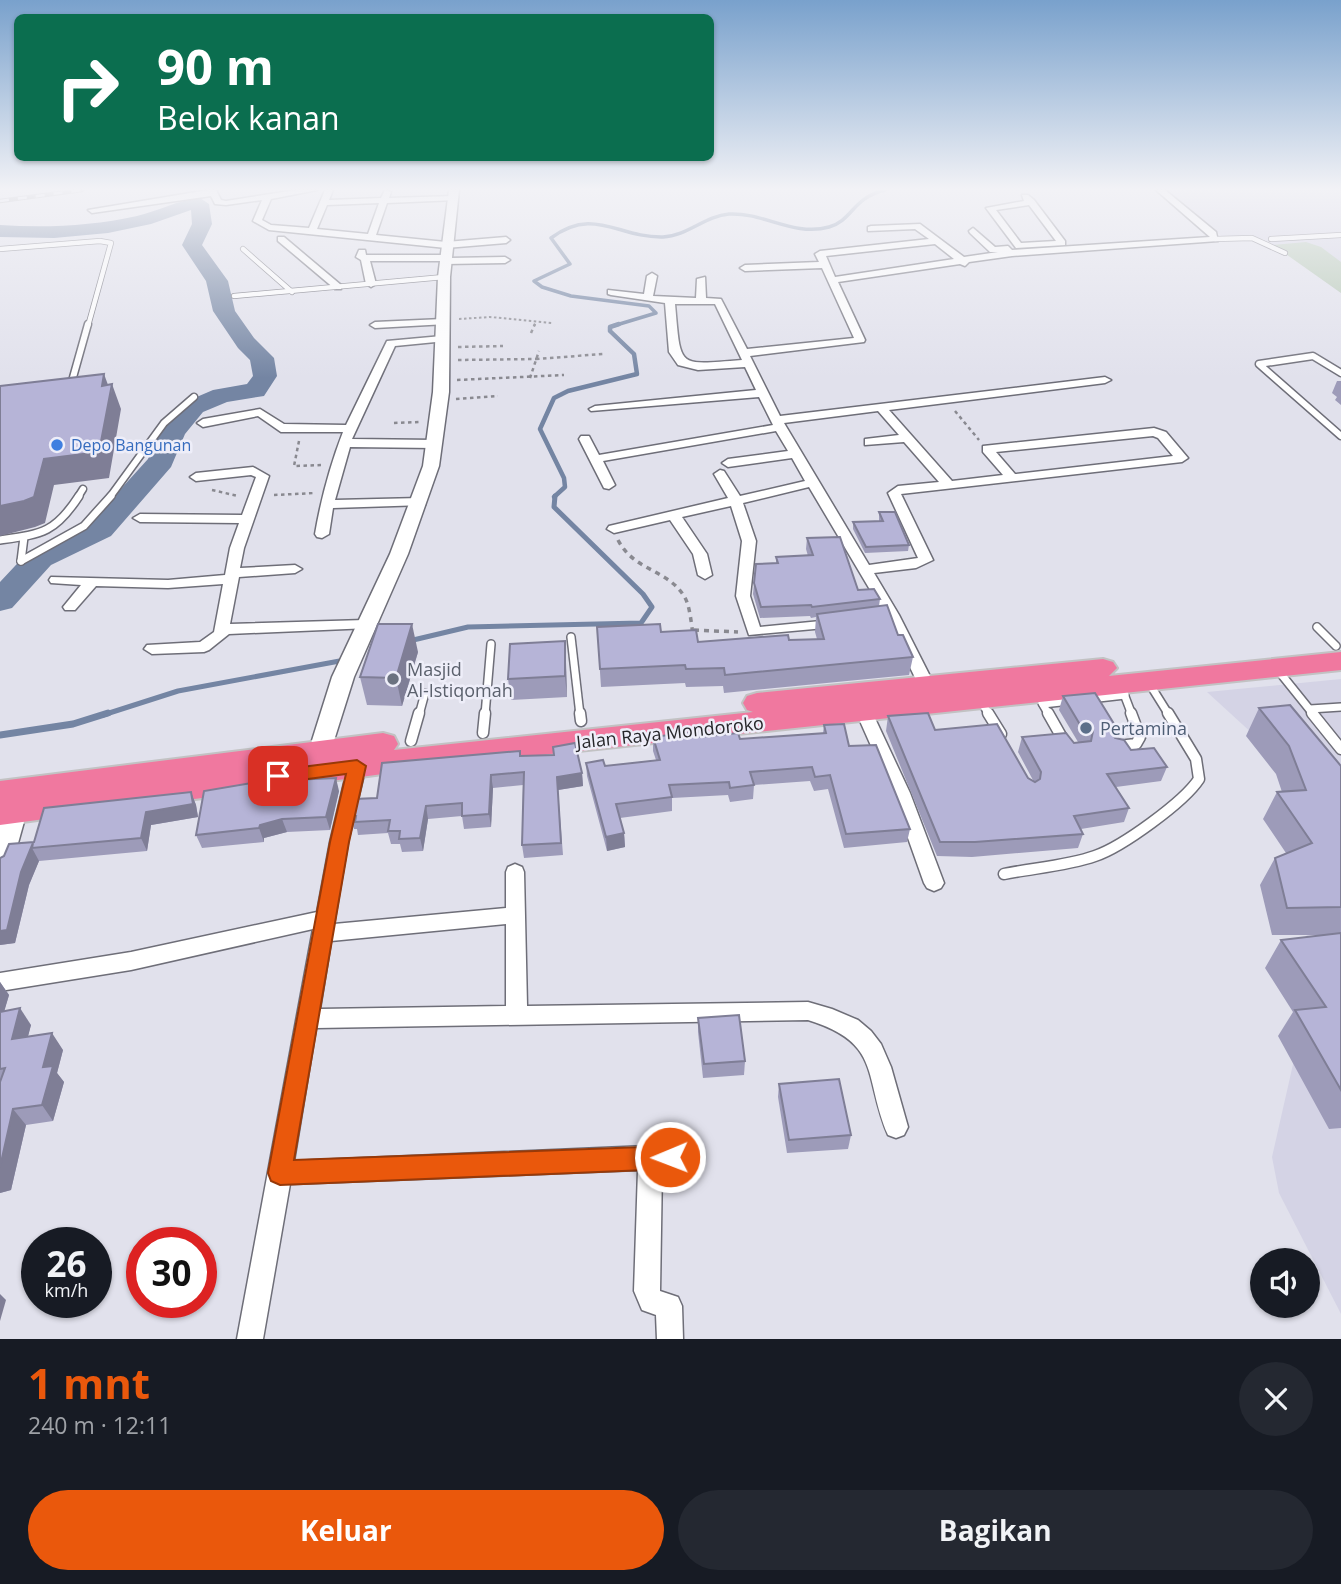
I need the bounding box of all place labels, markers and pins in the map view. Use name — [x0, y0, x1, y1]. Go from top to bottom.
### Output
place label: Depo Bangunan — [71, 434, 191, 456]
marker: Depo Bangunan — [49, 437, 65, 453]
place label: Masjid Al-Istiqomah — [407, 657, 513, 702]
marker: Masjid Al-Istiqomah — [385, 671, 401, 687]
place label: Pertamina — [1100, 716, 1187, 740]
marker: Pertamina — [1078, 720, 1094, 736]
pin — [248, 746, 308, 806]

